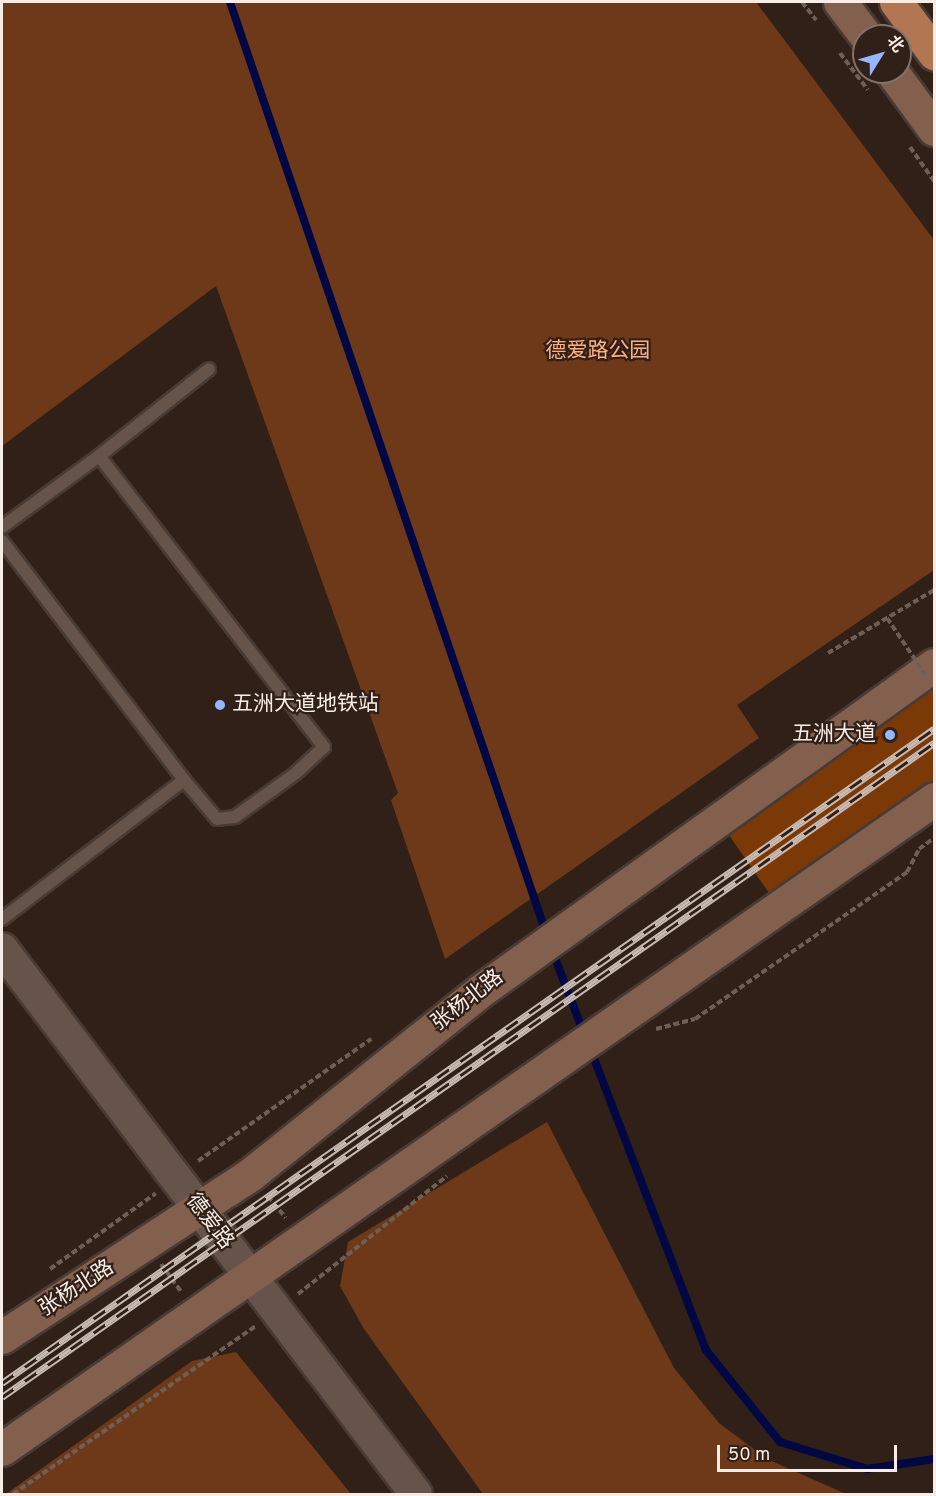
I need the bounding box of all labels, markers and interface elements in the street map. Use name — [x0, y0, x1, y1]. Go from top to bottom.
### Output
north arrow — [852, 24, 912, 84]
text: 北 — [882, 32, 908, 57]
park label: 德爱路公园 — [546, 339, 650, 365]
place label: 五洲大道地铁站 — [232, 692, 379, 718]
marker: 五洲大道地铁站 — [213, 698, 227, 712]
place label: 五洲大道 — [792, 722, 876, 748]
marker: 五洲大道 — [881, 726, 899, 744]
street label: 张杨北路 — [427, 965, 509, 1037]
street label: 德爱路 — [180, 1189, 238, 1255]
street label: 张杨北路 — [35, 1256, 119, 1322]
scale bar — [720, 1433, 900, 1471]
text: 50 m — [728, 1444, 770, 1467]

